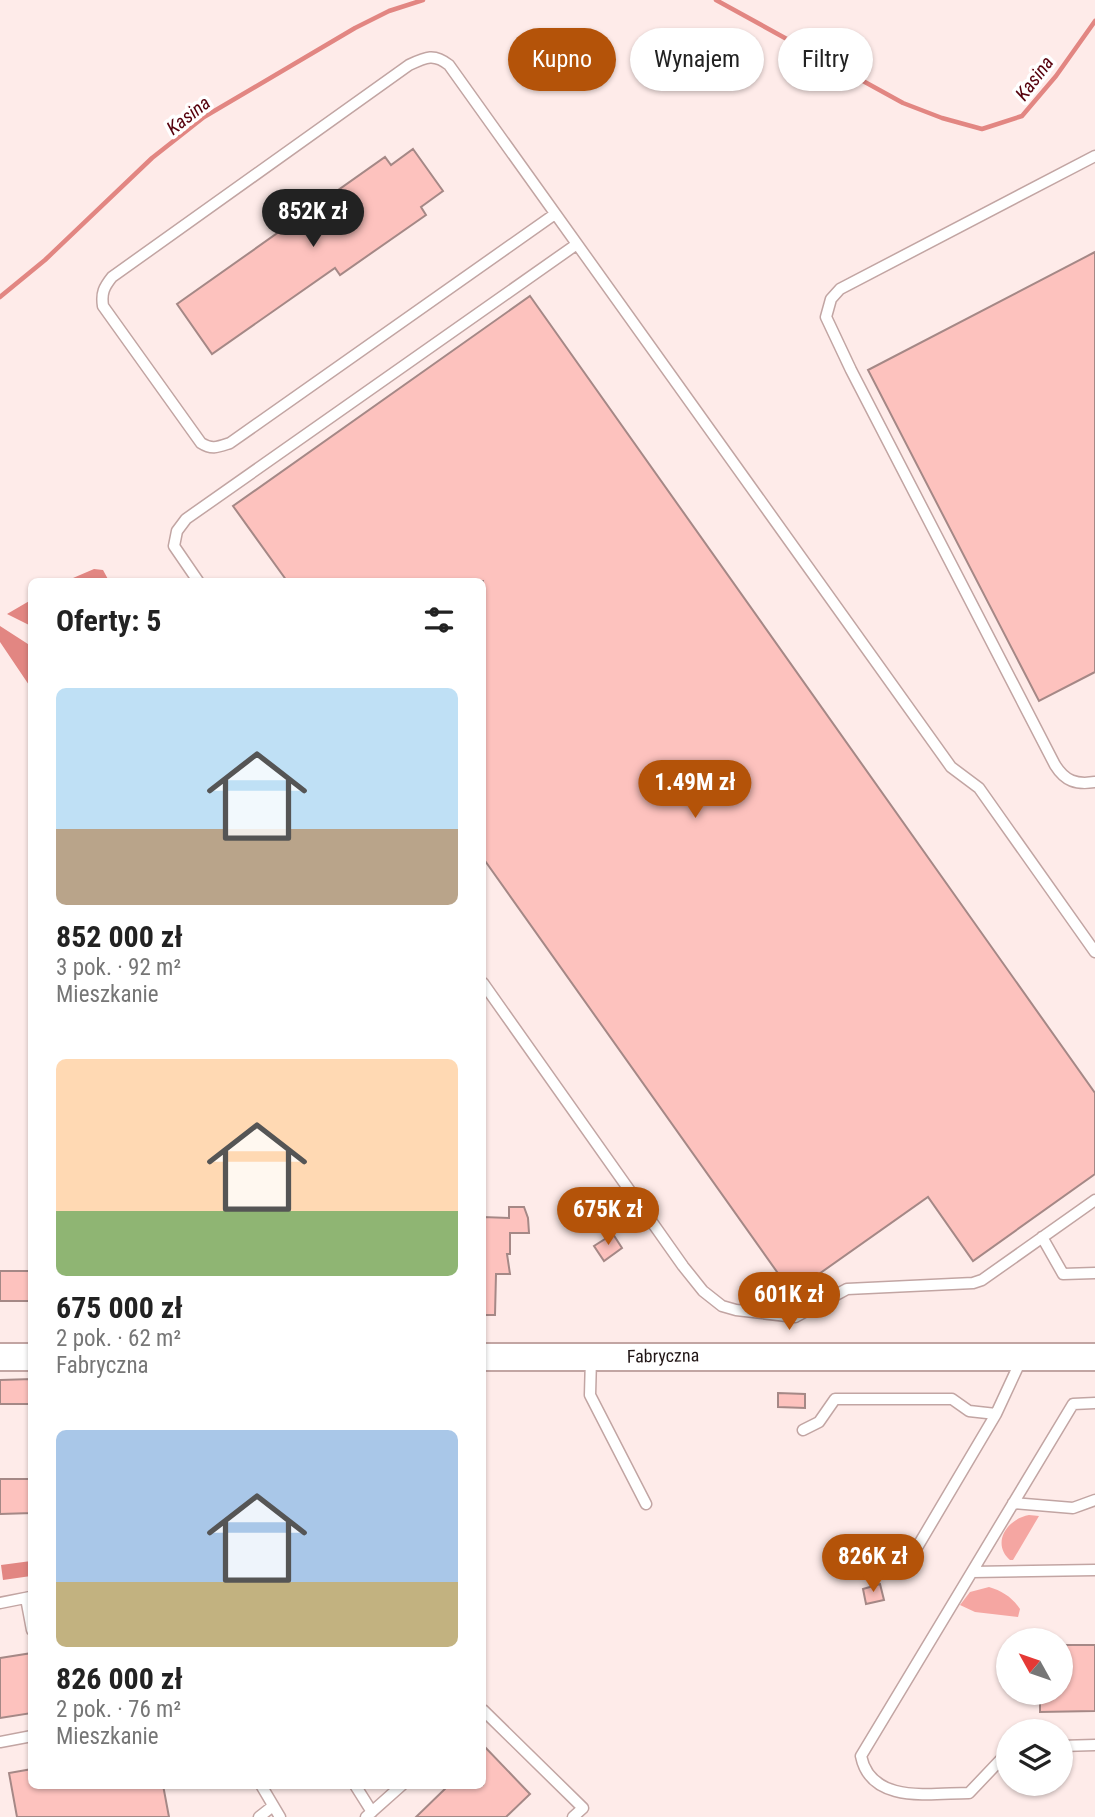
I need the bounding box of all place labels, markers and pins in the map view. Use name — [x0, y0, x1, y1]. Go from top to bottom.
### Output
pin: 852K zł — [248, 190, 378, 249]
pin: 1.49M zł — [623, 760, 767, 820]
pin: 675K zł — [543, 1188, 673, 1247]
pin: 601K zł — [724, 1272, 854, 1332]
pin: 826K zł — [808, 1534, 938, 1594]

